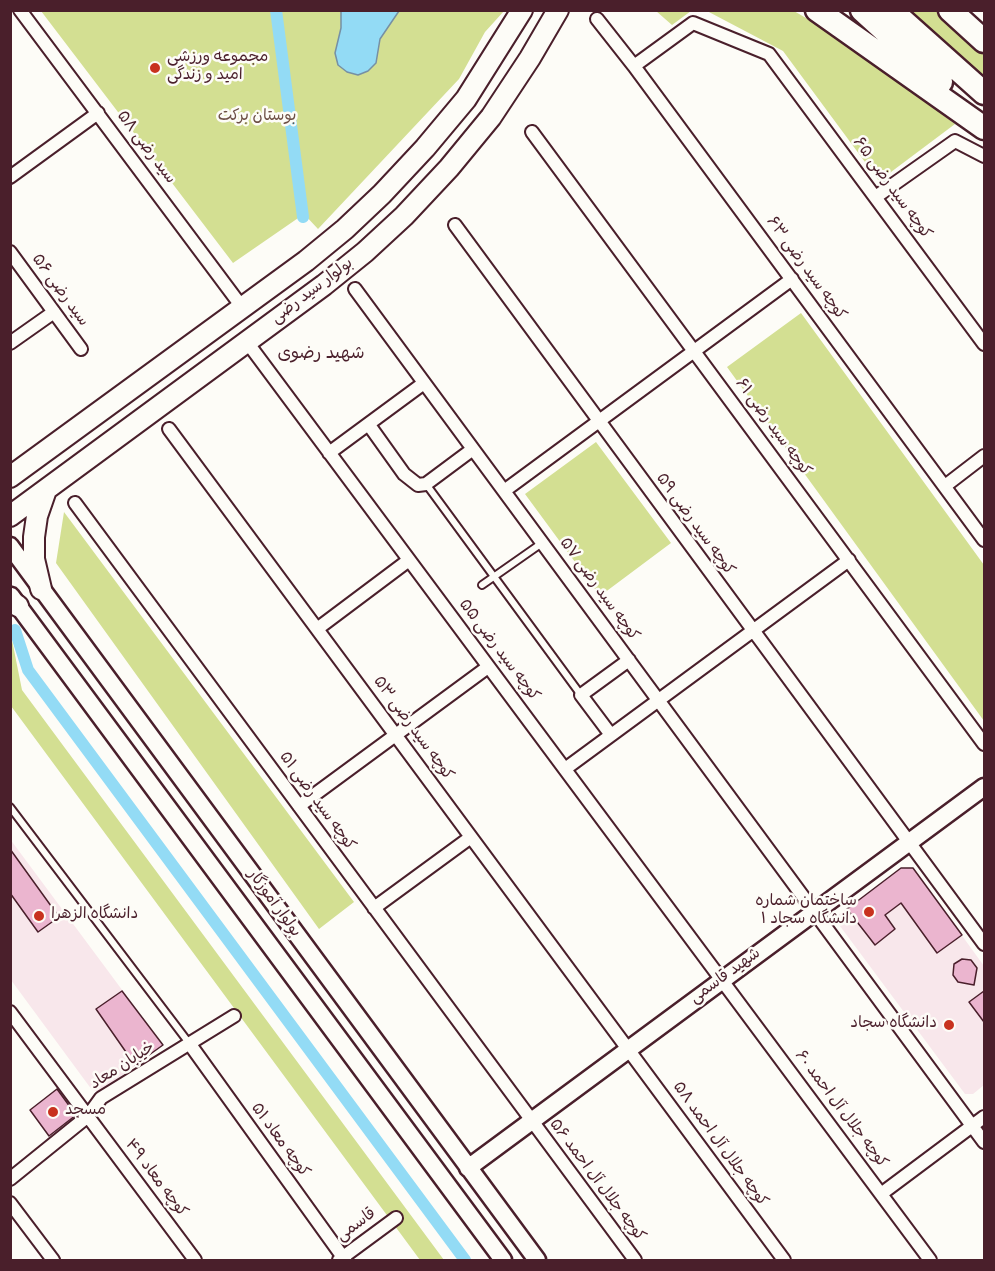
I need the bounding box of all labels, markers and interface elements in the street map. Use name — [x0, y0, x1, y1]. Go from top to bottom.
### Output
place label: مجموعه ورزشی امید و زندگی — [167, 49, 268, 87]
marker: مجموعه ورزشی امید و زندگی — [148, 61, 162, 75]
street label: سید رضی ۵۸ — [111, 108, 179, 188]
park label: بوستان برکت — [218, 108, 296, 128]
street label: کوچه سید رضی ۶۵ — [848, 134, 934, 244]
street label: کوچه سید رضی ۶۳ — [761, 213, 849, 325]
street label: سید رضی ۵۶ — [26, 251, 92, 331]
street label: بولوار سید رضی — [268, 255, 358, 329]
district label: شهید رضوی — [277, 344, 365, 366]
street label: کوچه سید رضی ۶۱ — [730, 375, 814, 481]
street label: کوچه سید رضی ۵۹ — [650, 470, 738, 580]
street label: کوچه سید رضی ۵۷ — [554, 535, 642, 645]
street label: کوچه سید رضی ۵۵ — [453, 596, 543, 706]
street label: کوچه سید رضی ۵۳ — [368, 673, 456, 785]
street label: کوچه سید رضی ۵۱ — [274, 749, 358, 855]
street label: بولوار آموزگار — [242, 866, 304, 942]
place label: ساختمان شماره ۱ دانشگاه سجاد — [755, 893, 857, 931]
marker: ساختمان شماره ۱ دانشگاه سجاد — [862, 905, 876, 919]
place label: دانشگاه الزهرا — [51, 906, 138, 926]
marker: دانشگاه الزهرا — [32, 909, 46, 923]
street label: شهید قاسمی — [687, 945, 765, 1009]
place label: دانشگاه سجاد — [850, 1015, 937, 1035]
marker: دانشگاه سجاد — [942, 1018, 956, 1032]
street label: خیابان معاد — [87, 1039, 159, 1095]
street label: کوچه جلال آل احمد ۶۰ — [789, 1047, 891, 1173]
street label: کوچه جلال آل احمد ۵۸ — [667, 1079, 771, 1211]
street label: کوچه معاد ۵۱ — [246, 1100, 312, 1182]
place label: مسجد — [65, 1102, 106, 1122]
marker: مسجد — [46, 1105, 60, 1119]
street label: کوچه جلال آل احمد ۵۶ — [544, 1116, 648, 1246]
street label: کوچه معاد ۴۹ — [119, 1136, 191, 1222]
street label: قاسمی — [333, 1205, 381, 1247]

